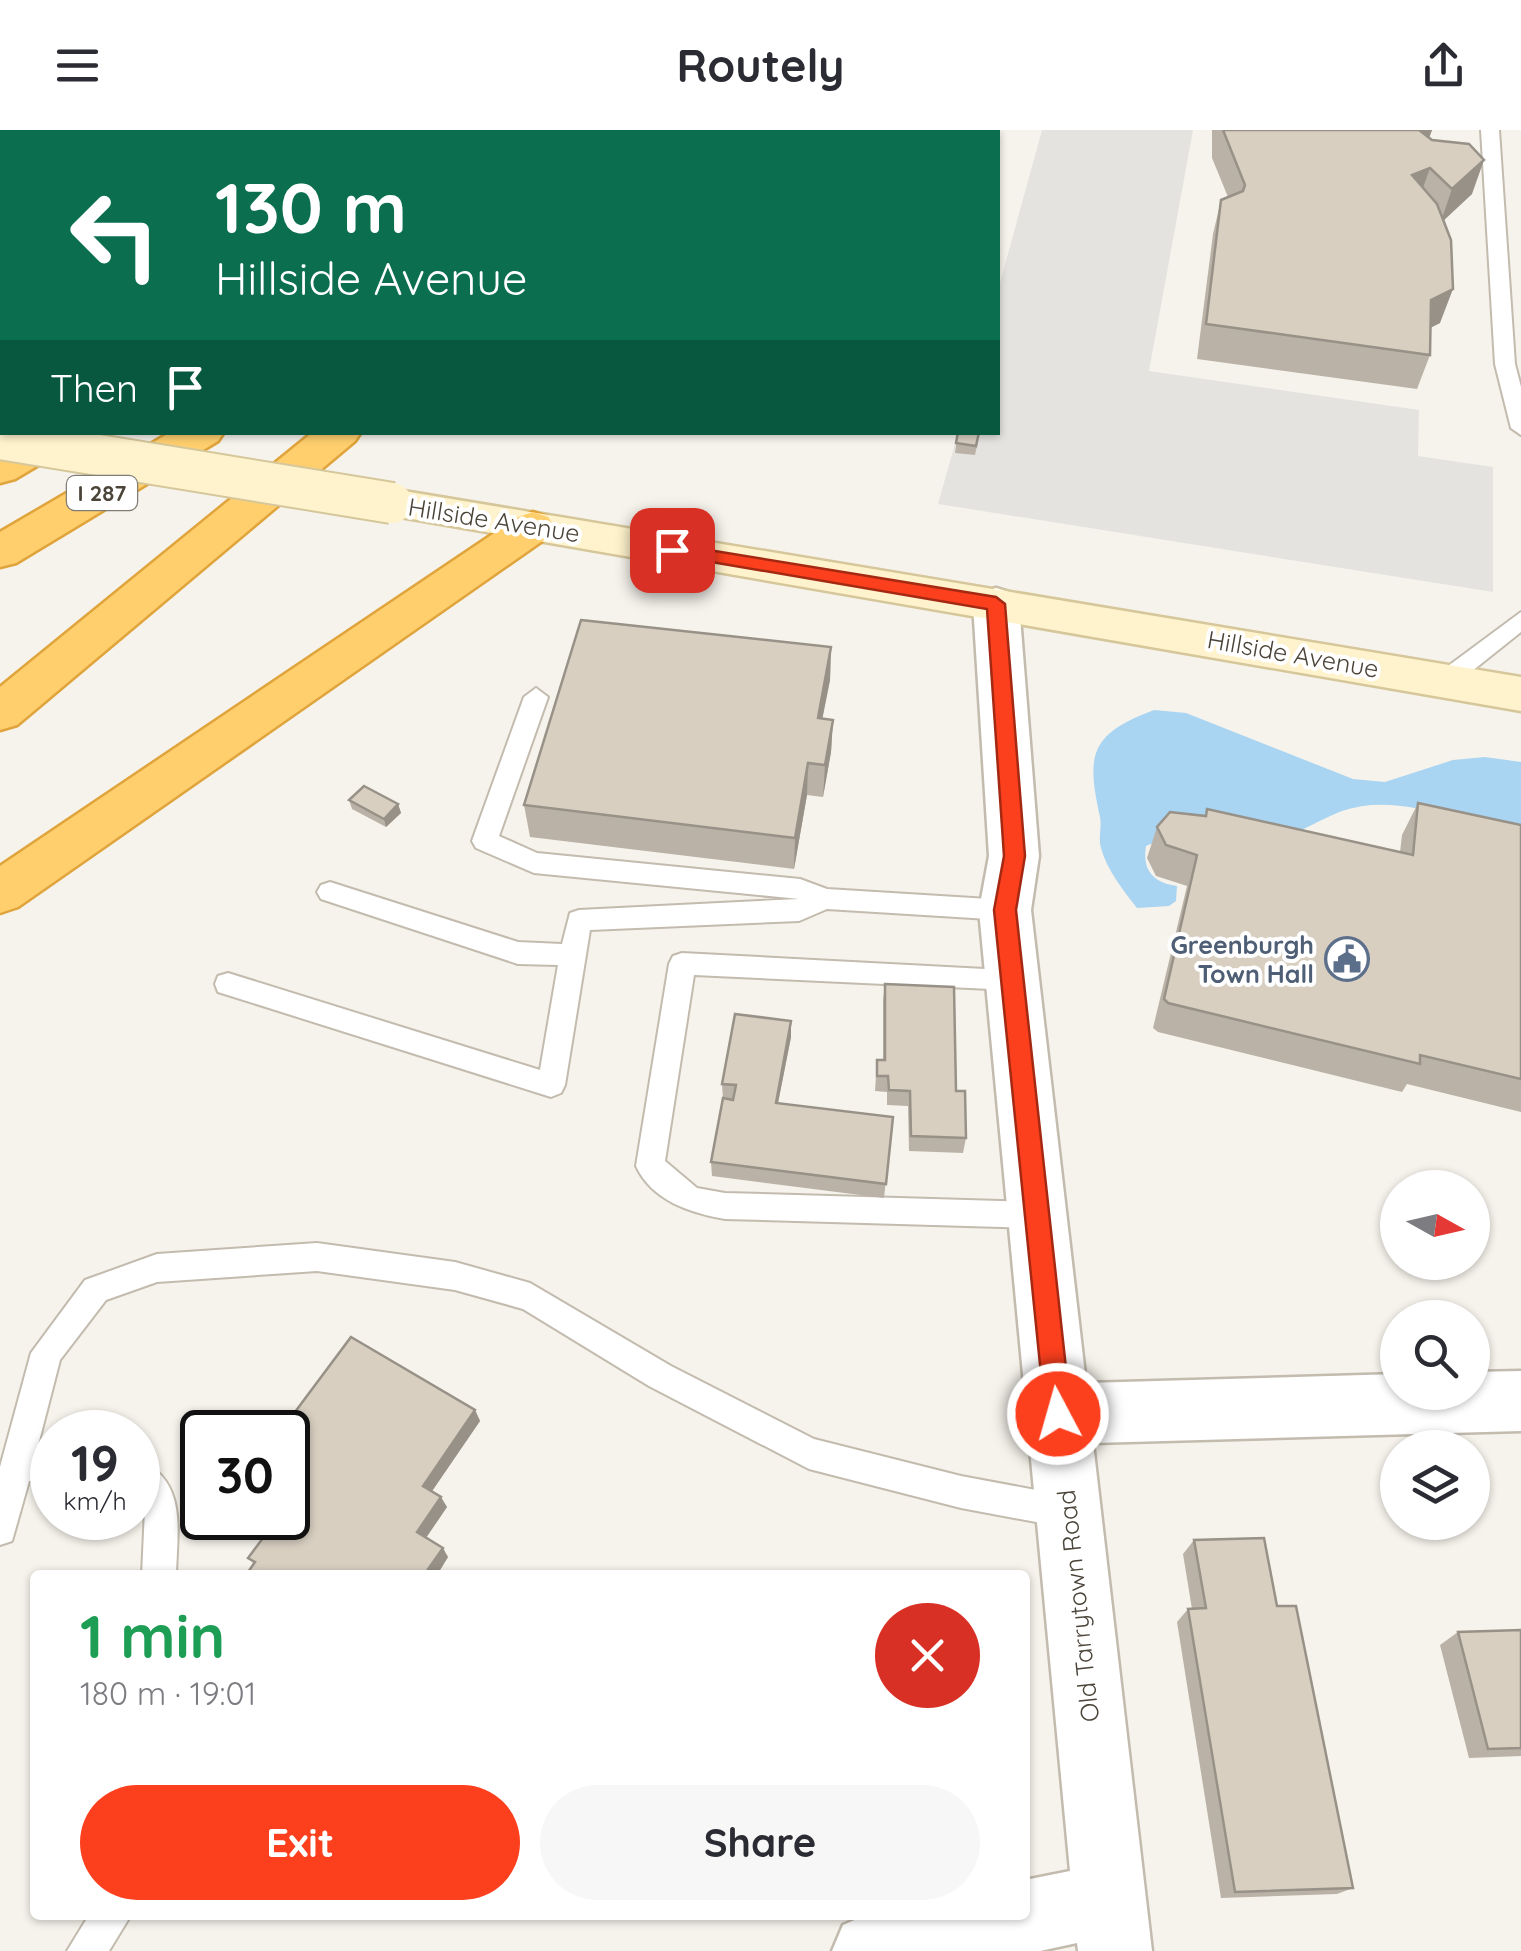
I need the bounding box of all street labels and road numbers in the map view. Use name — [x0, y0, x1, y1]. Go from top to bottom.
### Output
road number: I 287 — [67, 476, 137, 510]
street label: Hillside Avenue — [406, 491, 582, 548]
street label: Hillside Avenue — [1205, 623, 1381, 684]
street label: Old Tarrytown Road — [1050, 1488, 1105, 1724]

